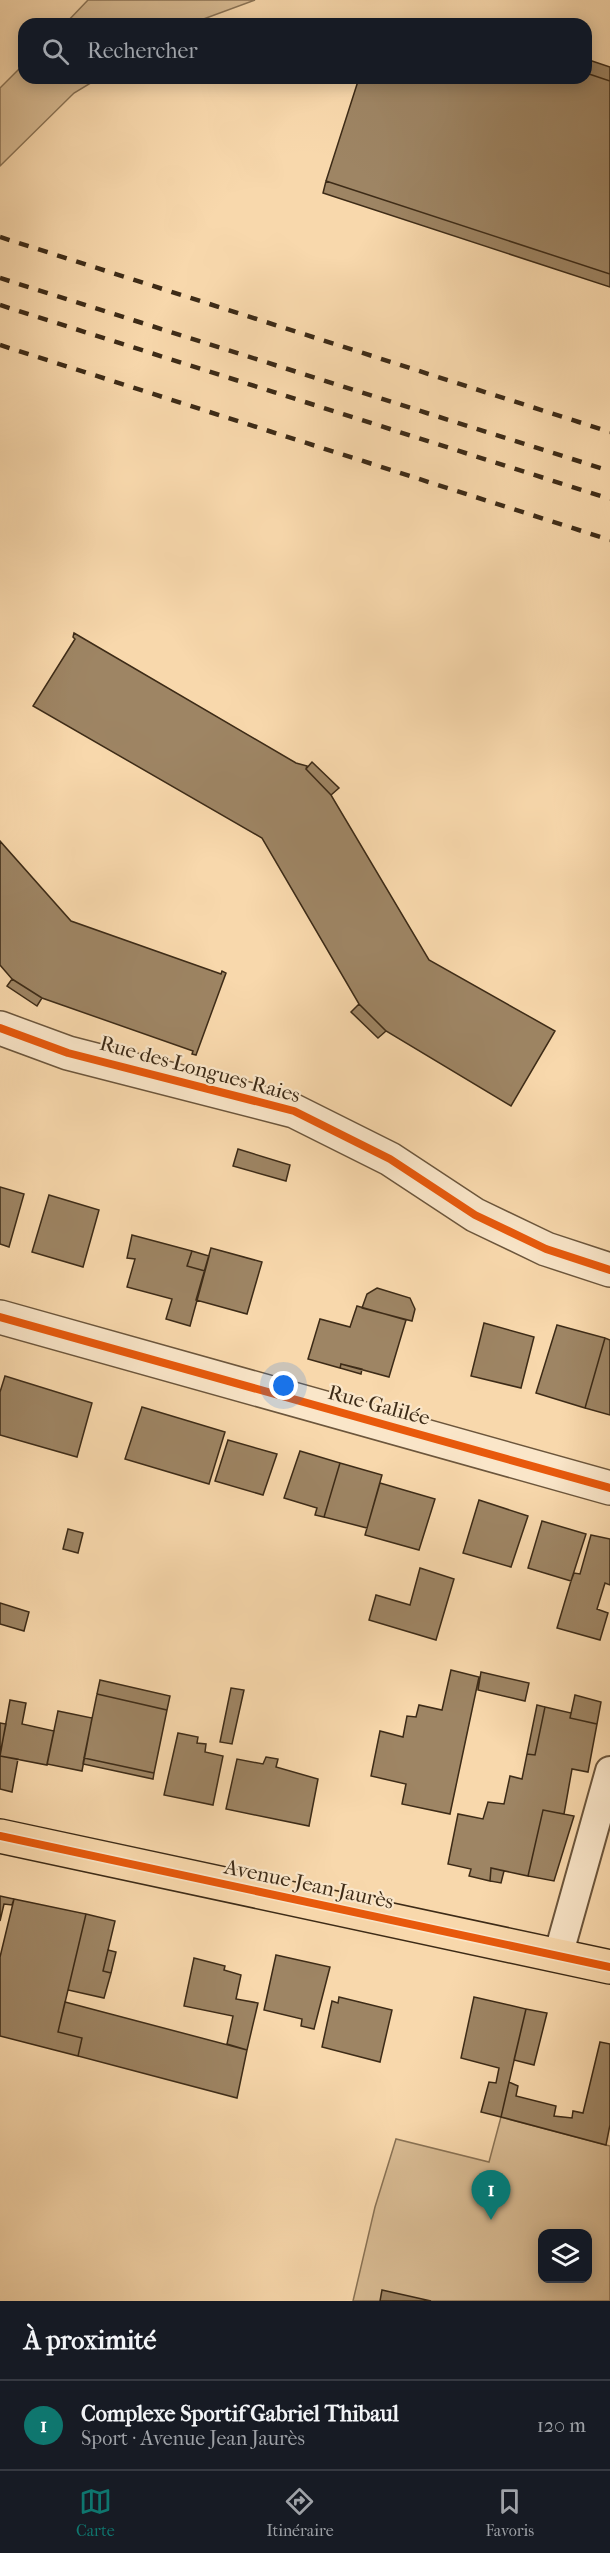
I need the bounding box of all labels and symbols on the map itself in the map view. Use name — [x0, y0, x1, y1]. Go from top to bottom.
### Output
street label: Rue des Longues Raies — [97, 1031, 303, 1107]
your location — [269, 1371, 298, 1400]
street label: Rue Galilée — [325, 1380, 433, 1430]
street label: Avenue Jean Jaurès — [221, 1854, 396, 1914]
pin: 1 — [472, 2170, 510, 2220]

